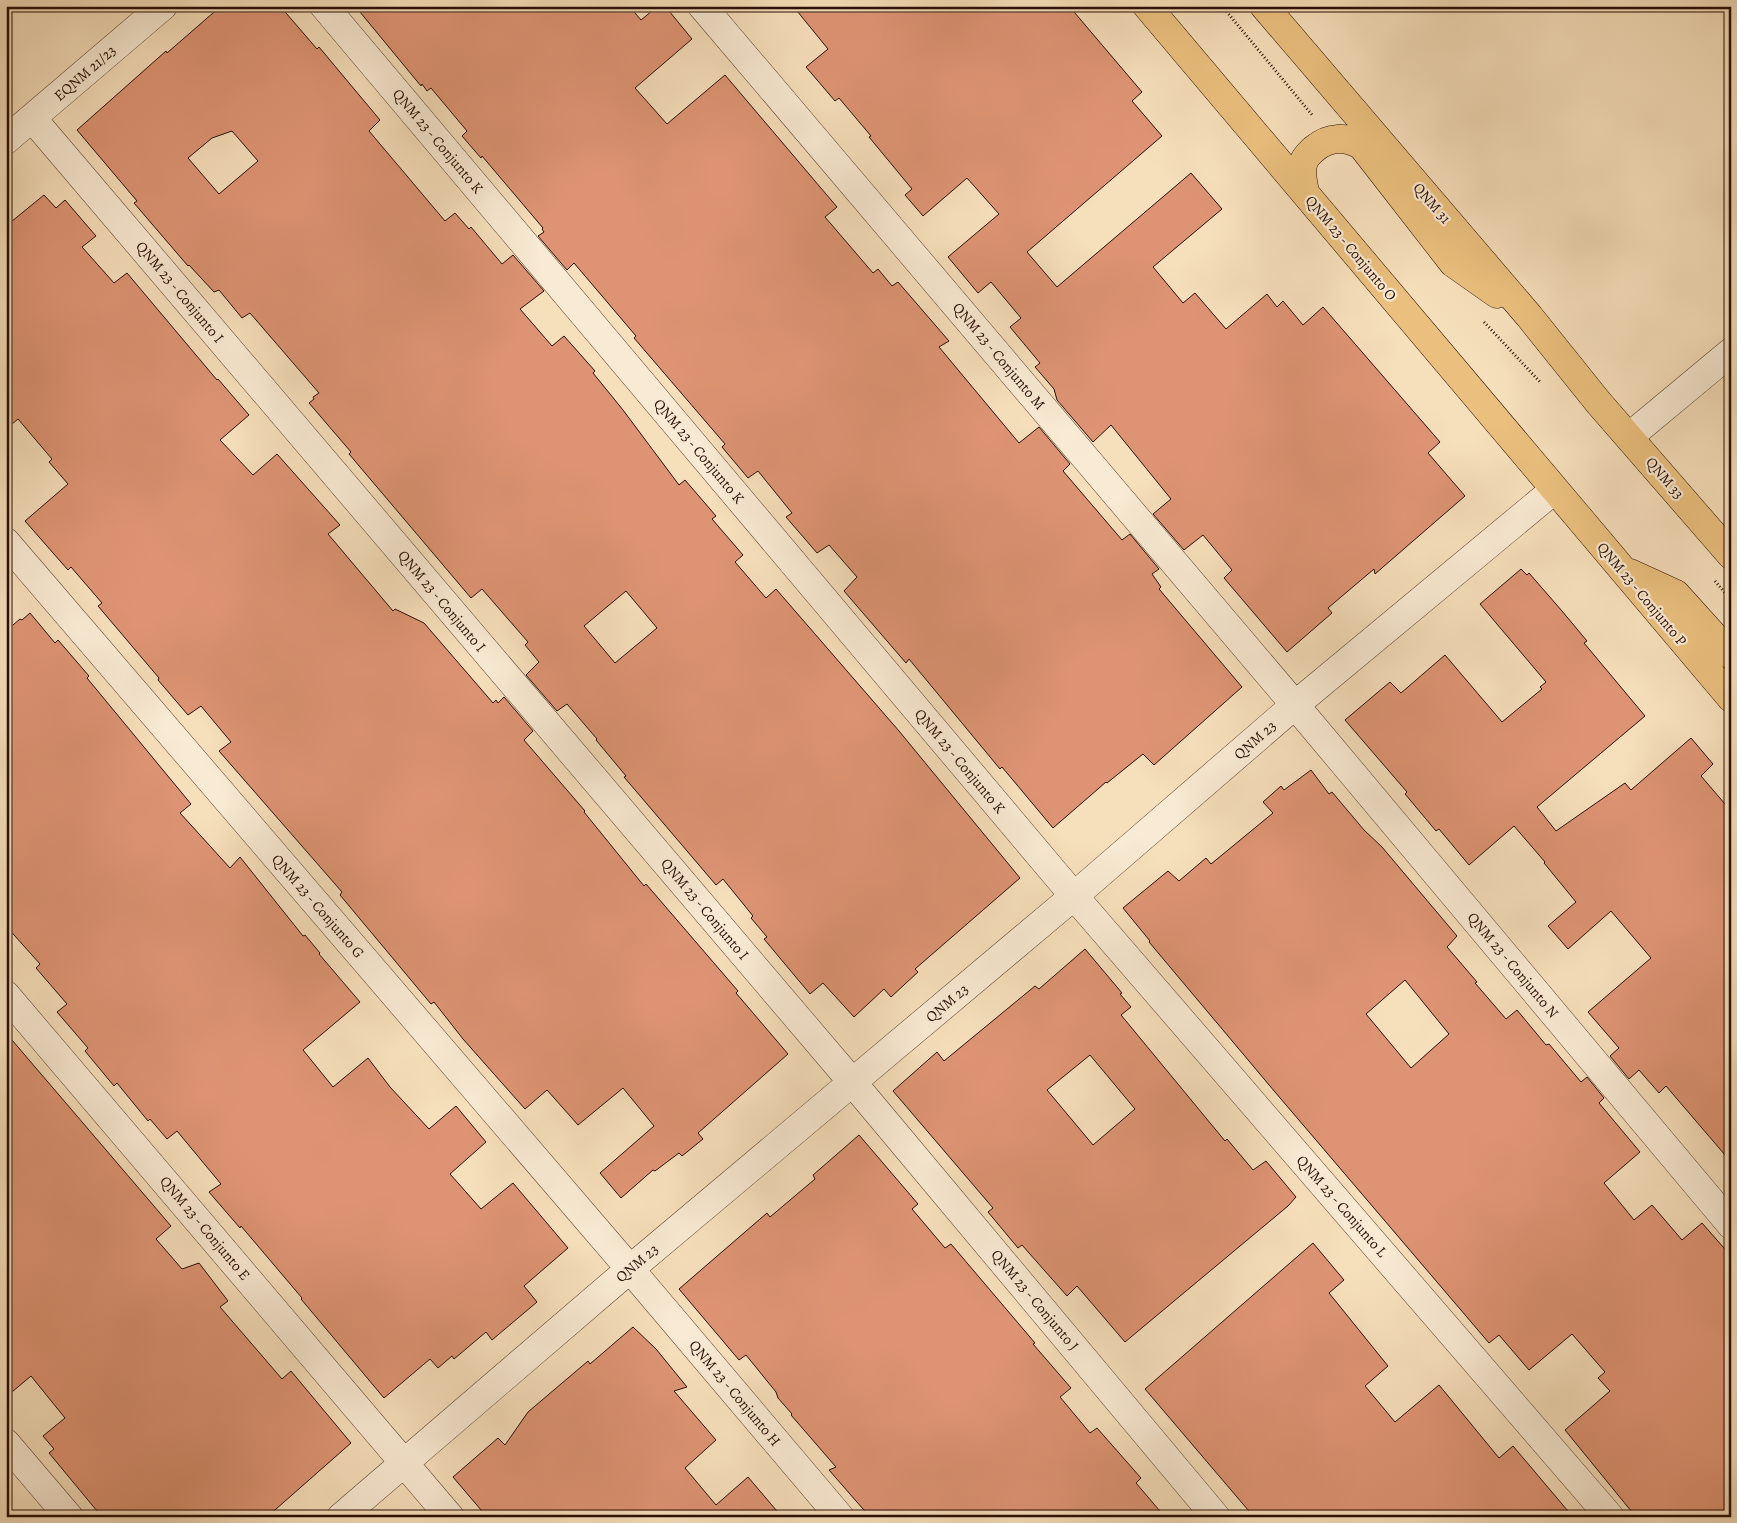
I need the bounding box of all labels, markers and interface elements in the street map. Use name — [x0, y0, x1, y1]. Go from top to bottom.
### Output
street label: EQNM 21/23 — [50, 41, 120, 105]
street label: QNM 23 - Conjunto K — [388, 84, 488, 198]
street label: QNM 31 — [1409, 178, 1455, 228]
street label: QNM 23 - Conjunto O — [1301, 191, 1401, 305]
street label: QNM 23 - Conjunto I — [132, 237, 228, 347]
street label: QNM 23 - Conjunto M — [948, 298, 1050, 414]
street label: QNM 23 - Conjunto K — [649, 394, 749, 508]
street label: QNM 33 — [1641, 453, 1689, 503]
street label: QNM 23 - Conjunto P — [1593, 538, 1691, 650]
street label: QNM 23 - Conjunto I — [394, 546, 490, 656]
street label: QNM 23 - Conjunto K — [910, 704, 1010, 818]
street label: QNM 23 — [1229, 716, 1281, 764]
street label: QNM 23 - Conjunto G — [267, 850, 369, 962]
street label: QNM 23 - Conjunto I — [657, 854, 753, 964]
street label: QNM 23 - Conjunto N — [1463, 908, 1563, 1022]
street label: QNM 23 — [921, 979, 973, 1027]
street label: QNM 23 - Conjunto L — [1292, 1151, 1392, 1262]
street label: QNM 23 - Conjunto E — [155, 1172, 255, 1284]
street label: QNM 23 — [611, 1239, 663, 1287]
street label: QNM 23 - Conjunto J — [987, 1245, 1083, 1355]
street label: QNM 23 - Conjunto H — [685, 1336, 785, 1450]

